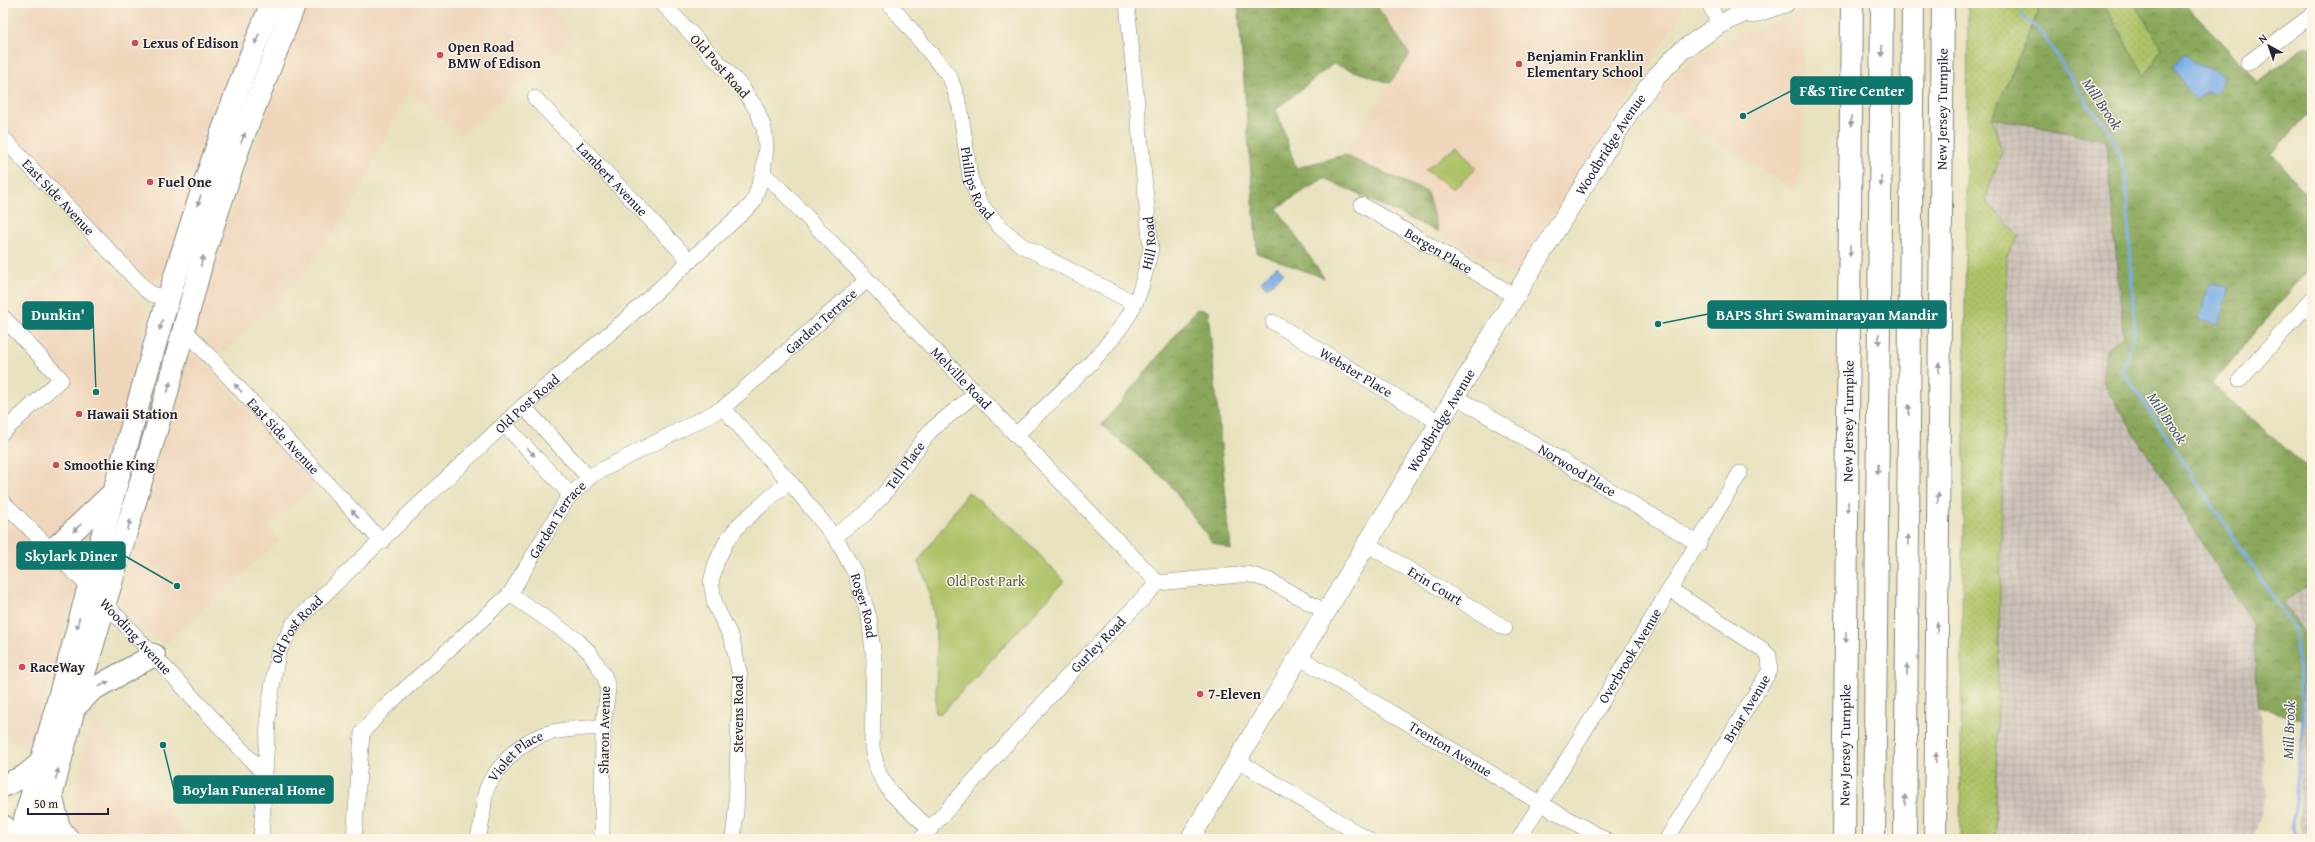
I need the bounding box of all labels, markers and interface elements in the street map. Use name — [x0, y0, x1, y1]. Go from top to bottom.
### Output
north arrow — [2249, 26, 2289, 66]
street label: Old Post Road — [686, 29, 755, 103]
text: N — [2255, 29, 2271, 47]
place label: Lexus of Edison — [143, 33, 239, 53]
one-way arrow — [253, 34, 259, 46]
place label: Open Road BMW of Edison — [448, 37, 541, 73]
marker: Lexus of Edison — [130, 38, 140, 48]
one-way arrow — [1879, 45, 1885, 58]
place label: Benjamin Franklin Elementary School — [1527, 46, 1644, 82]
street label: New Jersey Turnpike — [1931, 48, 1953, 170]
marker: Open Road BMW of Edison — [435, 50, 445, 60]
marker: Benjamin Franklin Elementary School — [1514, 59, 1524, 69]
water label: Mill Brook — [2077, 74, 2128, 134]
callout: F&S Tire Center — [1791, 77, 1912, 104]
text: F&S Tire Center — [1800, 80, 1905, 101]
street label: Woodbridge Avenue — [1570, 89, 1651, 199]
one-way arrow — [1848, 115, 1854, 128]
one-way arrow — [240, 132, 246, 143]
street label: Lambert Avenue — [572, 138, 653, 221]
street label: Phillips Road — [956, 145, 999, 224]
street label: East Side Avenue — [18, 154, 100, 240]
place label: Fuel One — [158, 172, 212, 192]
one-way arrow — [1878, 175, 1884, 188]
marker: Fuel One — [145, 177, 155, 187]
one-way arrow — [196, 195, 202, 207]
street label: Hill Road — [1136, 215, 1161, 272]
street label: Bergen Place — [1401, 223, 1476, 279]
one-way arrow — [1847, 245, 1853, 258]
one-way arrow — [200, 255, 206, 267]
street label: Garden Terrace — [780, 283, 862, 359]
callout: BAPS Shri Swaminarayan Mandir — [1708, 301, 1946, 328]
callout: Dunkin' — [23, 302, 93, 329]
text: Dunkin' — [31, 304, 85, 325]
text: BAPS Shri Swaminarayan Mandir — [1716, 304, 1938, 325]
one-way arrow — [158, 320, 164, 332]
one-way arrow — [1876, 333, 1882, 346]
street label: Melville Road — [926, 342, 996, 414]
street label: Webster Place — [1316, 342, 1397, 402]
street label: New Jersey Turnpike — [1837, 360, 1859, 482]
one-way arrow — [1936, 361, 1942, 374]
street label: Woodbridge Avenue — [1402, 365, 1480, 476]
street label: Old Post Road — [490, 369, 564, 438]
one-way arrow — [166, 380, 172, 392]
one-way arrow — [234, 382, 243, 393]
water label: Mill Brook — [2142, 388, 2193, 448]
street label: East Side Avenue — [243, 393, 324, 479]
one-way arrow — [1906, 403, 1912, 416]
place label: Hawaii Station — [87, 404, 178, 424]
marker: Hawaii Station — [74, 409, 84, 419]
street label: Tell Place — [880, 437, 930, 494]
street label: Norwood Place — [1535, 439, 1620, 502]
one-way arrow — [526, 448, 535, 457]
place label: Smoothie King — [64, 455, 156, 475]
marker: Smoothie King — [51, 460, 61, 470]
one-way arrow — [1875, 463, 1881, 476]
street label: Garden Terrace — [524, 476, 591, 562]
one-way arrow — [1935, 491, 1941, 504]
one-way arrow — [1844, 501, 1851, 513]
one-way arrow — [350, 509, 360, 519]
one-way arrow — [126, 519, 132, 531]
one-way arrow — [71, 523, 82, 532]
one-way arrow — [1905, 533, 1911, 546]
callout: Skylark Diner — [17, 542, 125, 569]
text: Skylark Diner — [25, 545, 117, 566]
street label: Erin Court — [1404, 561, 1467, 610]
street label: Roger Road — [846, 570, 882, 640]
park label: Old Post Park — [947, 571, 1026, 591]
street label: Old Post Road — [266, 590, 328, 665]
street label: Wooding Avenue — [95, 594, 177, 679]
street label: Overbrook Avenue — [1593, 604, 1666, 707]
street label: Gurley Road — [1066, 612, 1130, 677]
one-way arrow — [75, 617, 81, 629]
one-way arrow — [1934, 621, 1940, 634]
one-way arrow — [1843, 631, 1849, 644]
place label: RaceWay — [30, 657, 86, 677]
marker: RaceWay — [17, 662, 27, 672]
one-way arrow — [1903, 664, 1910, 676]
street label: Briar Avenue — [1718, 670, 1775, 746]
street label: Stevens Road — [728, 675, 748, 753]
one-way arrow — [98, 680, 110, 687]
place label: 7-Eleven — [1208, 684, 1262, 704]
street label: New Jersey Turnpike — [1834, 684, 1855, 806]
street label: Sharon Avenue — [593, 685, 615, 774]
marker: 7-Eleven — [1195, 689, 1205, 699]
water label: Mill Brook — [2277, 700, 2300, 759]
street label: Trenton Avenue — [1405, 716, 1496, 782]
street label: Violet Place — [483, 725, 546, 786]
one-way arrow — [1933, 751, 1939, 764]
one-way arrow — [54, 768, 60, 780]
callout: Boylan Funeral Home — [174, 776, 333, 803]
text: Boylan Funeral Home — [182, 779, 326, 800]
scale bar — [28, 790, 108, 816]
one-way arrow — [1902, 793, 1908, 806]
text: 50 m — [34, 795, 58, 812]

